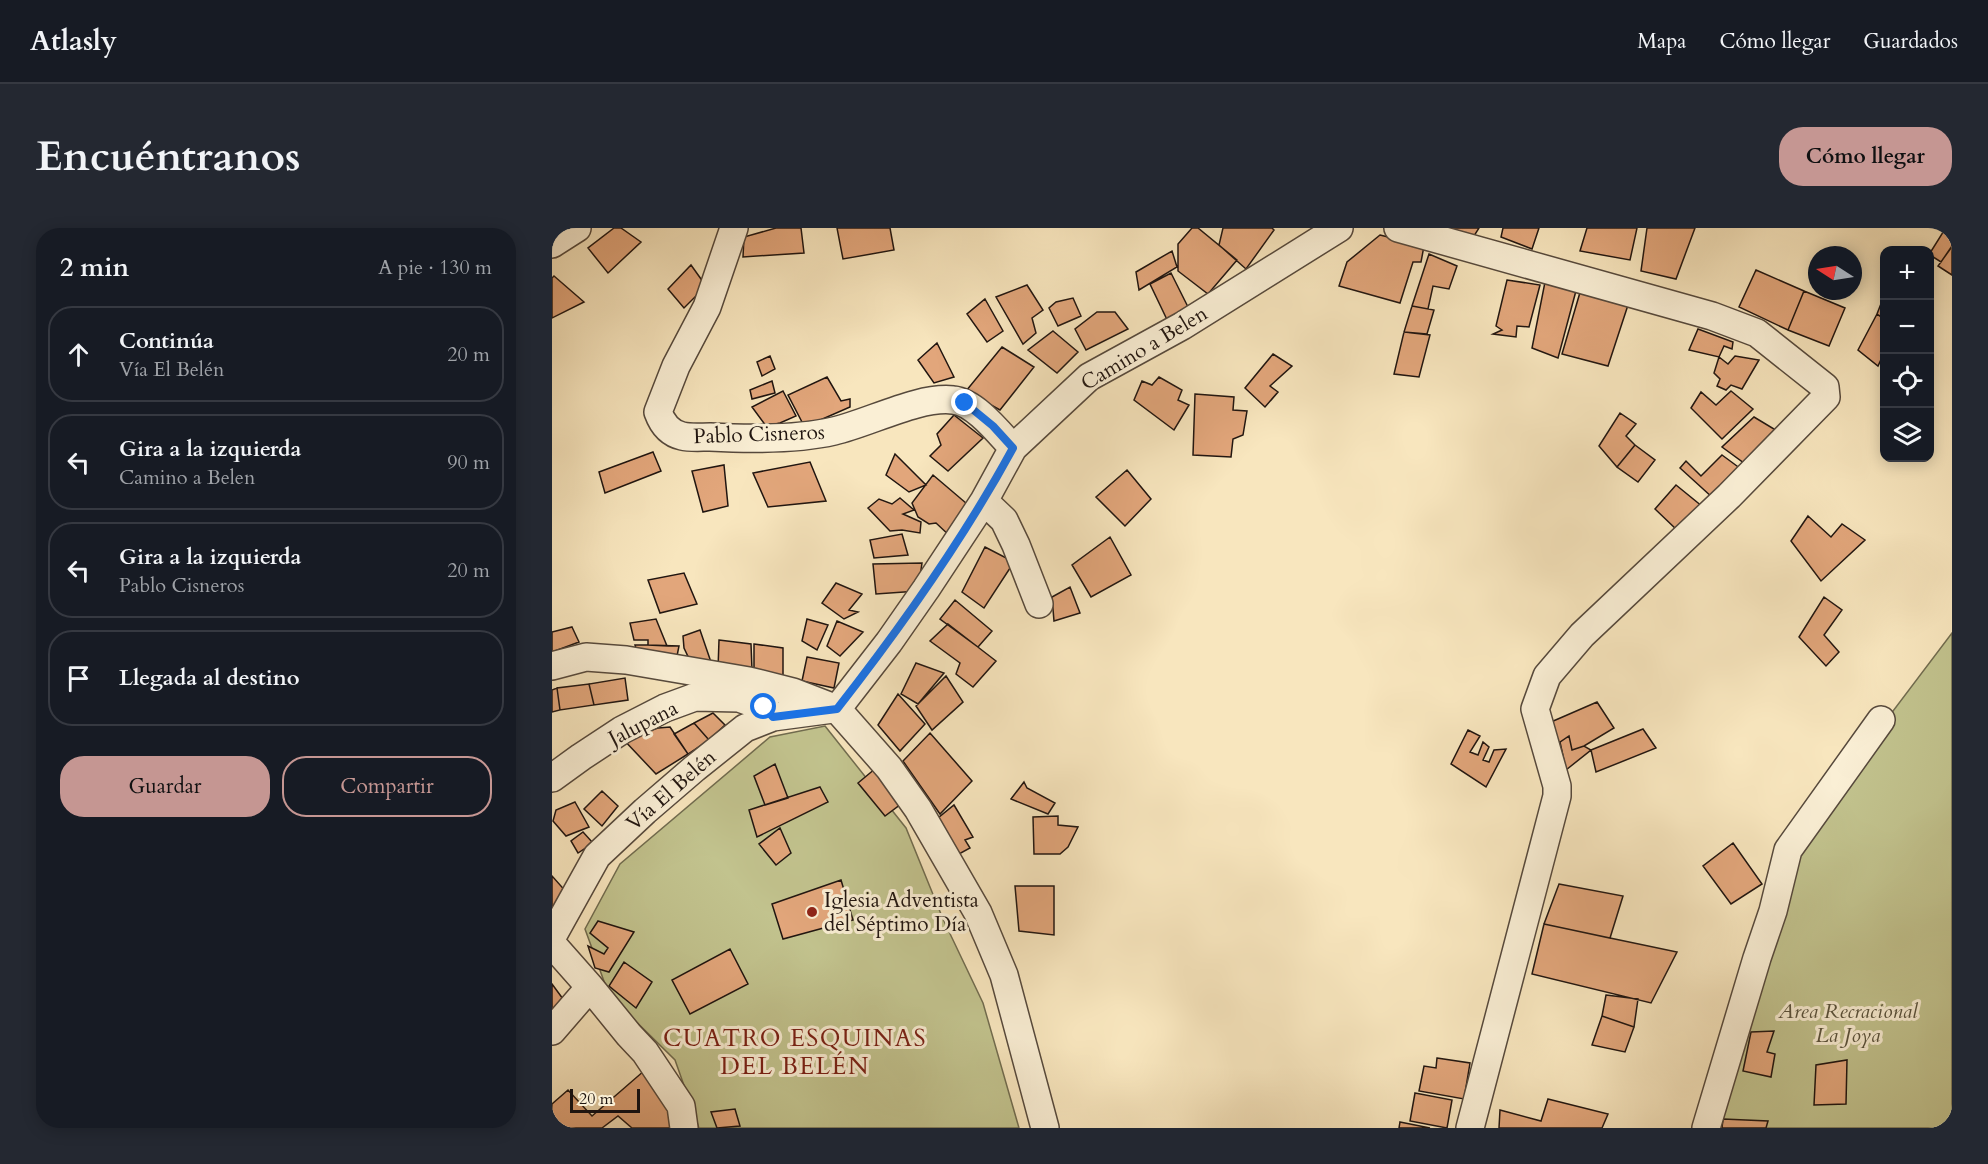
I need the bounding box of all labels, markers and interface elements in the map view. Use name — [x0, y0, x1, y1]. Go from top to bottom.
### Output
text: Atlasly — [30, 22, 117, 60]
text: Mapa — [1637, 27, 1686, 56]
text: Cómo llegar — [1719, 27, 1830, 56]
text: Guardados — [1863, 27, 1958, 56]
button: Cómo llegar — [1779, 127, 1952, 186]
text: Encuéntranos — [36, 128, 301, 185]
north arrow — [1808, 246, 1862, 300]
map controls — [1880, 246, 1934, 462]
button: + — [1880, 246, 1934, 300]
text: 2 min — [60, 250, 129, 285]
text: A pie · 130 m — [378, 254, 492, 281]
street label: Camino a Belen — [1075, 299, 1213, 398]
button: − — [1880, 300, 1934, 354]
text: Continúa — [119, 326, 214, 356]
icon: ahead — [62, 338, 95, 371]
text: 20 m — [447, 341, 490, 368]
button: locate — [1880, 354, 1934, 408]
text: Vía El Belén — [119, 356, 224, 383]
route end — [951, 389, 977, 415]
button: layers — [1880, 408, 1934, 462]
street label: Pablo Cisneros — [693, 418, 825, 451]
text: Gira a la izquierda — [119, 434, 302, 464]
icon: left — [62, 446, 95, 479]
text: 90 m — [447, 449, 490, 476]
text: Camino a Belen — [119, 464, 255, 491]
text: Gira a la izquierda — [119, 542, 302, 572]
icon: left — [62, 554, 95, 587]
text: 20 m — [447, 557, 490, 584]
text: Pablo Cisneros — [119, 572, 244, 599]
icon: arrive — [62, 662, 95, 695]
text: Llegada al destino — [119, 663, 300, 693]
route start — [750, 693, 776, 719]
street label: Jalupana — [601, 694, 683, 755]
street label: Vía El Belén — [620, 743, 723, 838]
button: Guardar — [60, 756, 270, 817]
button: Compartir — [282, 756, 492, 817]
place label: Iglesia Adventista del Séptimo Día — [824, 886, 979, 939]
marker: Iglesia Adventista del Séptimo Día — [805, 905, 819, 919]
park label: Area Recracional La Joya — [1777, 997, 1919, 1050]
district label: CUATRO ESQUINAS DEL BELÉN — [663, 1022, 927, 1083]
scale bar — [570, 1086, 640, 1114]
text: 20 m — [579, 1088, 613, 1110]

